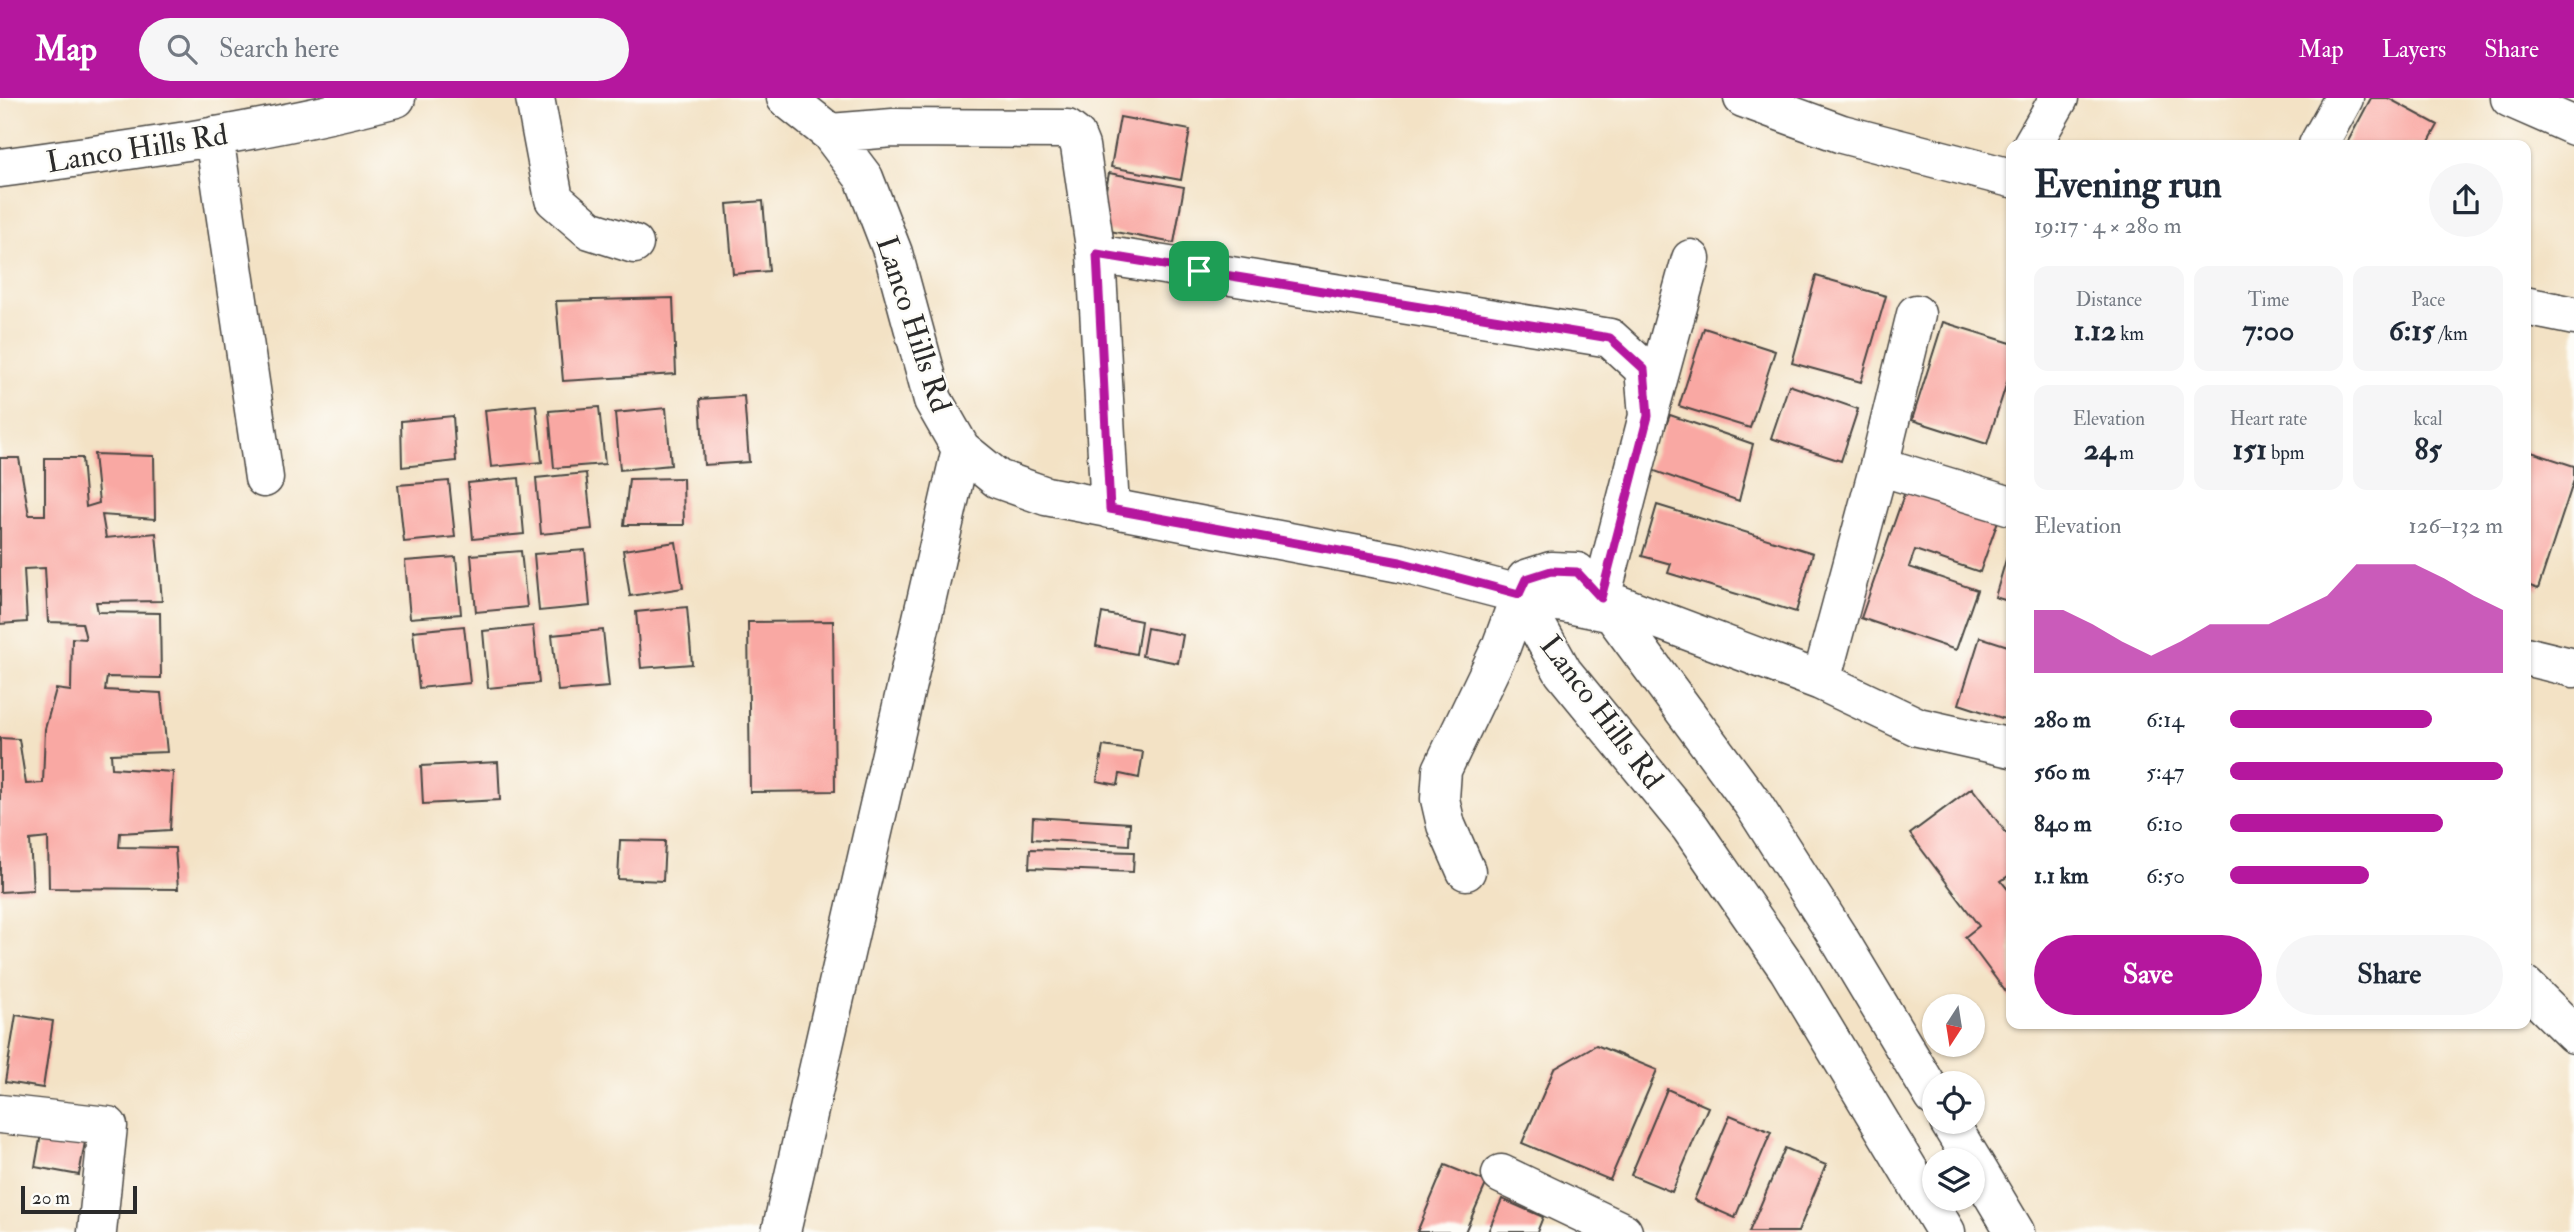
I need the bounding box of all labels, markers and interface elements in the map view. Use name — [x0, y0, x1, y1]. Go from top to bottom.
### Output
search box — [139, 18, 629, 81]
text: Map — [35, 29, 97, 70]
icon: search — [163, 30, 201, 68]
text: Search here — [219, 33, 339, 65]
text: Map — [2299, 34, 2344, 65]
text: Layers — [2382, 34, 2446, 65]
text: Share — [2484, 34, 2539, 65]
street label: Lanco Hills Rd — [44, 116, 230, 181]
text: Evening run — [2034, 161, 2222, 209]
button: share — [2429, 163, 2503, 237]
text: 19:17 · 4 × 280 m — [2034, 211, 2182, 240]
street label: Lanco Hills Rd — [868, 232, 959, 417]
pin — [1169, 241, 1229, 301]
icon: arrive — [1180, 252, 1218, 290]
text: Distance — [2076, 288, 2142, 312]
text: Time — [2248, 288, 2289, 312]
text: Pace — [2411, 288, 2445, 312]
text: 1.12 — [2074, 312, 2116, 349]
text: 7:00 — [2243, 312, 2294, 349]
text: 6:15 — [2389, 312, 2435, 349]
text: km — [2116, 322, 2144, 346]
text: /km — [2435, 322, 2468, 346]
text: Elevation — [2073, 407, 2145, 431]
text: Heart rate — [2230, 407, 2307, 431]
text: kcal — [2414, 407, 2443, 431]
text: 24 — [2084, 431, 2115, 468]
text: 151 — [2232, 431, 2267, 468]
text: 85 — [2415, 431, 2442, 468]
text: m — [2115, 441, 2134, 465]
text: bpm — [2267, 441, 2305, 465]
text: Elevation — [2034, 511, 2122, 540]
text: 126–132 m — [2409, 511, 2503, 540]
street label: Lanco Hills Rd — [1532, 628, 1672, 797]
text: 280 m — [2034, 705, 2091, 734]
text: 6:14 — [2146, 705, 2184, 734]
text: 560 m — [2034, 757, 2090, 786]
text: 5:47 — [2146, 757, 2184, 786]
text: 840 m — [2034, 809, 2092, 838]
text: 6:10 — [2146, 809, 2183, 838]
text: 1.1 km — [2034, 861, 2089, 890]
text: 6:50 — [2146, 861, 2185, 890]
button: Save — [2034, 935, 2262, 1015]
button: Share — [2276, 935, 2503, 1015]
north arrow — [1922, 994, 1984, 1057]
map controls — [1922, 994, 1985, 1211]
button: locate — [1922, 1071, 1985, 1134]
button: layers — [1922, 1148, 1985, 1211]
scale bar — [21, 1183, 136, 1215]
text: 20 m — [32, 1186, 70, 1210]

